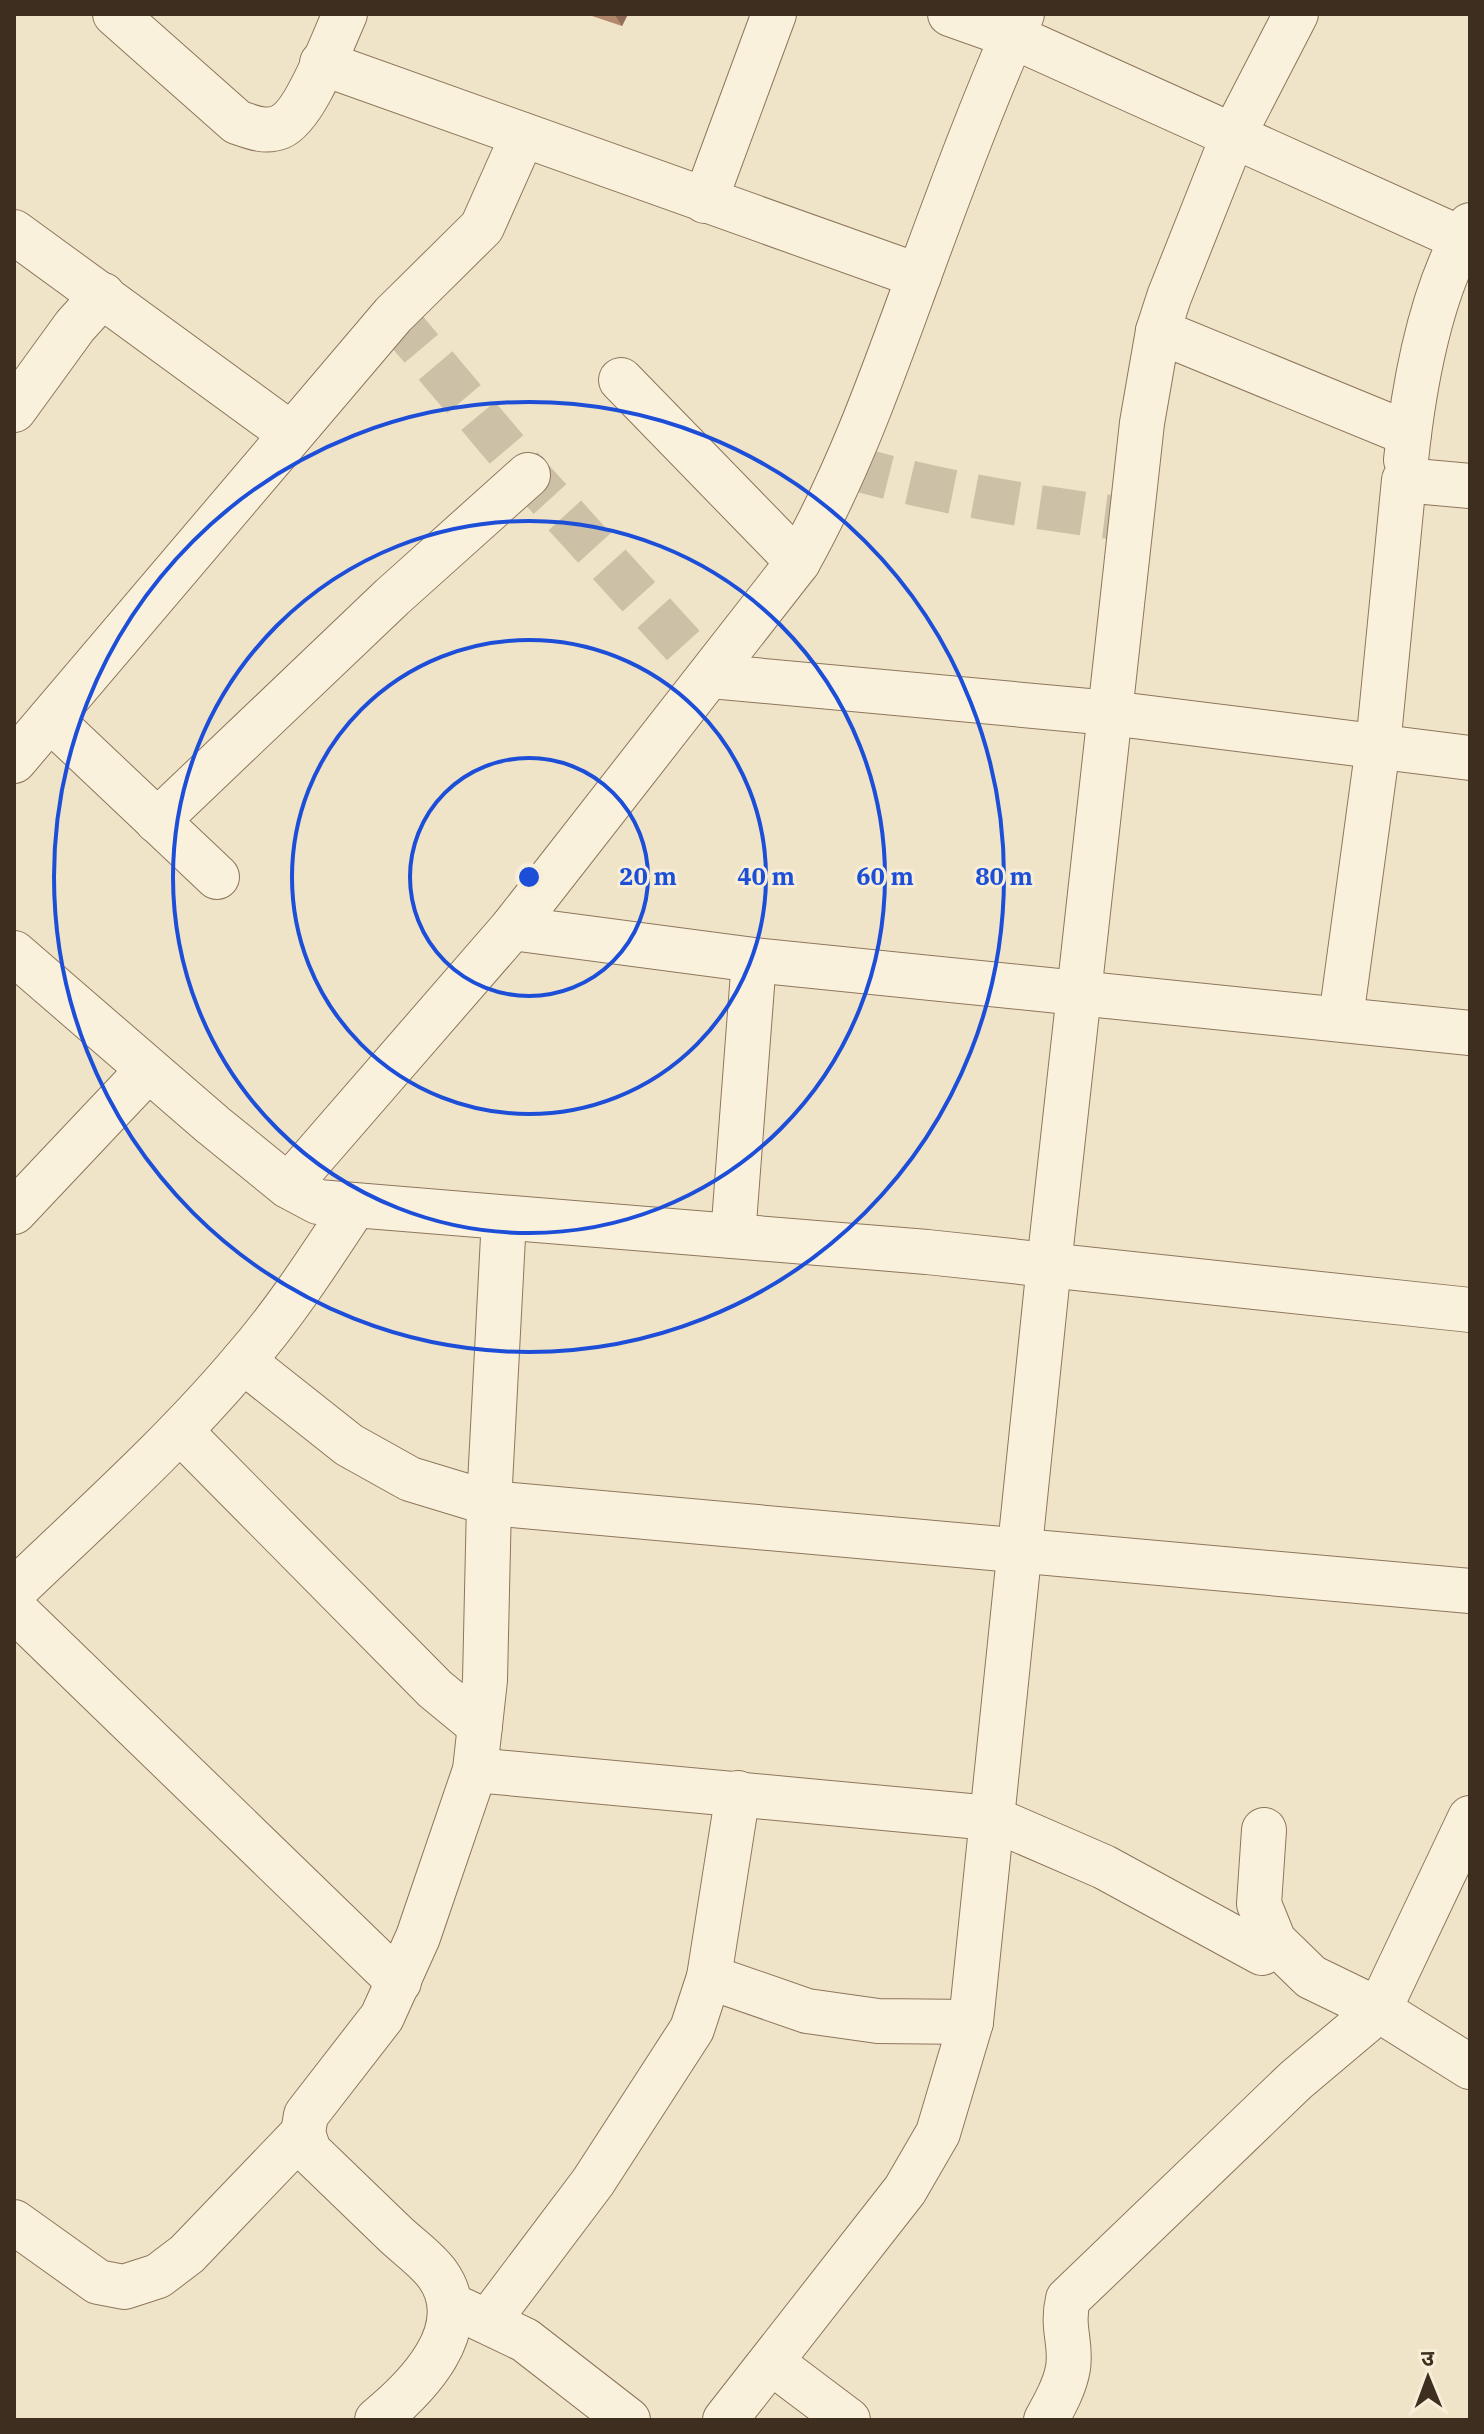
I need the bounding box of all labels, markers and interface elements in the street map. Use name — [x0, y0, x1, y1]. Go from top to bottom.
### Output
text: 20 m — [619, 860, 677, 892]
text: 40 m — [737, 860, 795, 892]
text: 60 m — [856, 860, 914, 892]
text: 80 m — [975, 860, 1033, 892]
centre of rings — [515, 863, 543, 891]
north arrow — [1388, 2338, 1468, 2418]
text: उ — [1421, 2343, 1435, 2372]

